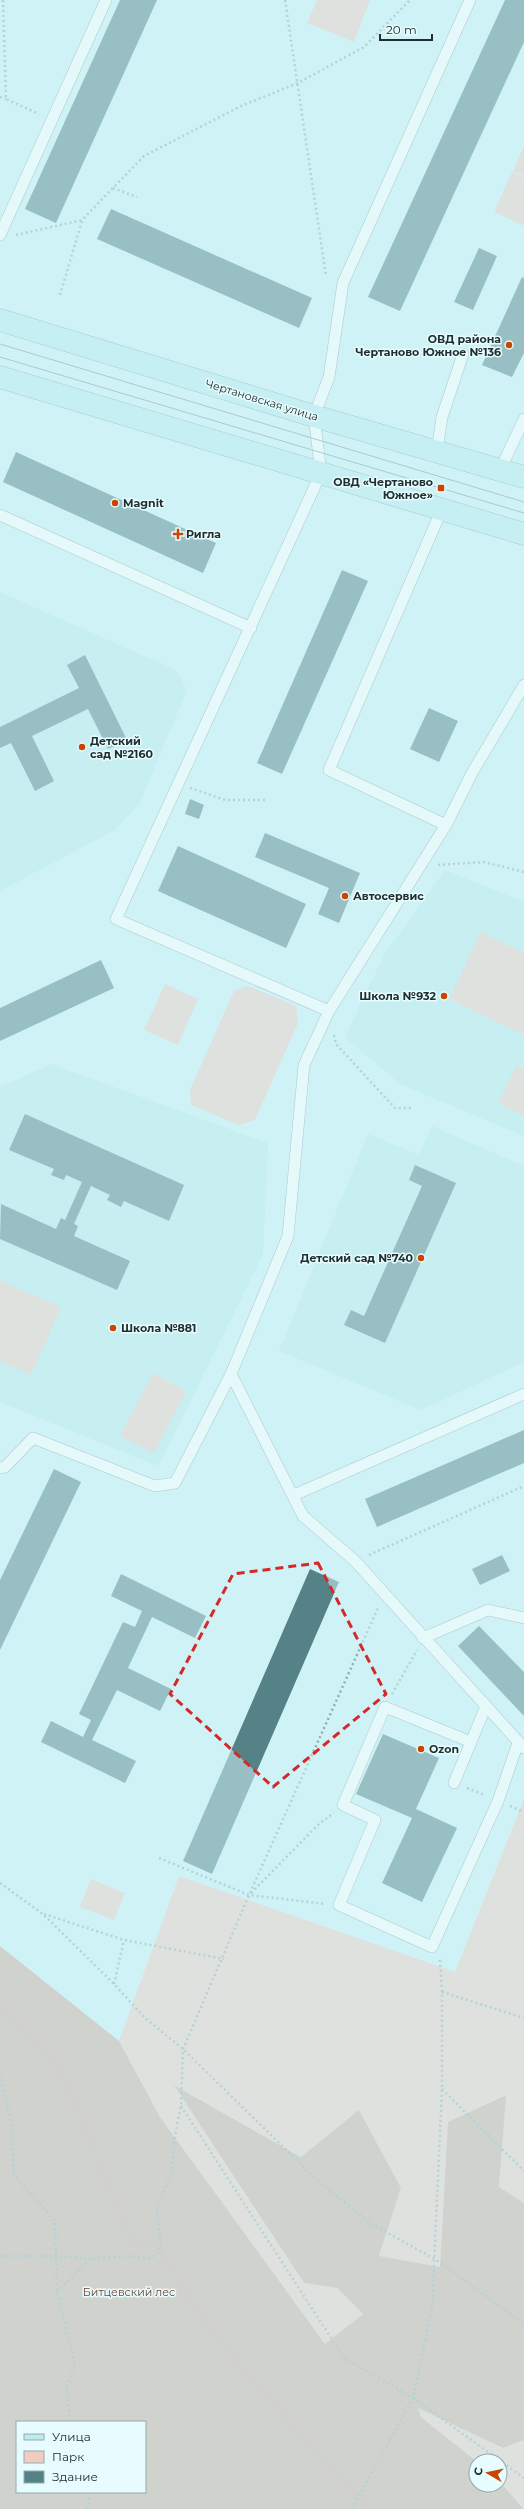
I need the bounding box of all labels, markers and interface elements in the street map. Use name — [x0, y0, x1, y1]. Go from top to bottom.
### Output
scale bar — [380, 16, 432, 42]
text: 20 m — [386, 22, 417, 37]
place label: ОВД района Чертаново Южное №136 — [355, 332, 501, 359]
marker: ОВД района Чертаново Южное №136 — [504, 340, 514, 350]
street label: Чертановская улица — [204, 376, 320, 424]
place label: ОВД «Чертаново Южное» — [333, 475, 433, 502]
marker: ОВД «Чертаново Южное» — [436, 483, 446, 493]
place label: Magnit — [123, 496, 164, 510]
marker: Magnit — [110, 498, 120, 508]
place label: Ригла — [186, 527, 221, 541]
marker: Ригла — [173, 529, 183, 539]
place label: Детский сад №2160 — [90, 734, 153, 761]
marker: Детский сад №2160 — [77, 742, 87, 752]
place label: Автосервис — [353, 889, 424, 903]
marker: Автосервис — [340, 891, 350, 901]
place label: Школа №932 — [359, 989, 436, 1003]
marker: Школа №932 — [439, 991, 449, 1001]
place label: Детский сад №740 — [300, 1251, 414, 1265]
marker: Детский сад №740 — [416, 1253, 426, 1263]
place label: Школа №881 — [121, 1321, 196, 1335]
marker: Школа №881 — [108, 1323, 118, 1333]
place label: Ozon — [429, 1742, 459, 1756]
marker: Ozon — [416, 1744, 426, 1754]
park label: Битцевский лес — [83, 2285, 175, 2299]
legend — [16, 2421, 146, 2493]
text: Улица — [52, 2429, 91, 2444]
text: Парк — [52, 2449, 84, 2464]
north arrow — [468, 2453, 508, 2493]
text: С — [471, 2466, 486, 2476]
text: Здание — [52, 2469, 98, 2484]

